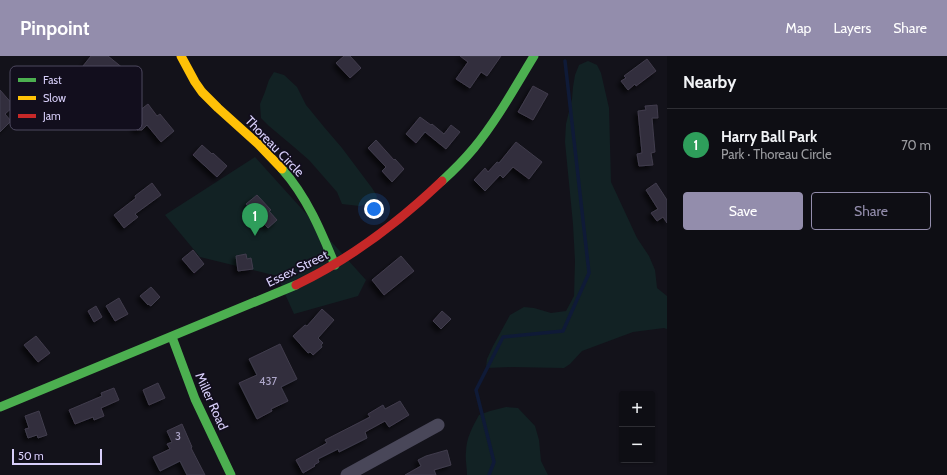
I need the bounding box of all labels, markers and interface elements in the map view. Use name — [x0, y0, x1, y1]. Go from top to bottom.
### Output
text: Pinpoint — [20, 17, 89, 40]
text: Map — [786, 19, 811, 37]
text: Layers — [833, 19, 871, 37]
text: Share — [893, 19, 927, 37]
legend — [10, 66, 142, 130]
text: Nearby — [683, 72, 736, 92]
text: Fast — [43, 73, 62, 87]
text: Slow — [43, 91, 66, 105]
text: Jam — [42, 109, 61, 123]
street label: Thoreau Circle — [242, 112, 308, 180]
text: Harry Ball Park — [721, 128, 817, 146]
text: 1 — [694, 137, 698, 153]
text: 70 m — [901, 137, 931, 153]
text: Park · Thoreau Circle — [721, 146, 832, 162]
button: Save — [683, 192, 803, 230]
button: Share — [811, 192, 931, 230]
your location — [364, 199, 384, 219]
pin: 1 — [242, 203, 268, 236]
street label: Essex Street — [263, 246, 331, 290]
street label: Miller Road — [192, 370, 232, 432]
house number: 437 — [259, 374, 277, 388]
map controls — [619, 391, 655, 463]
button: + — [619, 391, 655, 427]
button: − — [619, 427, 655, 463]
house number: 3 — [175, 429, 181, 443]
scale bar — [12, 447, 102, 466]
text: 50 m — [18, 449, 44, 463]

